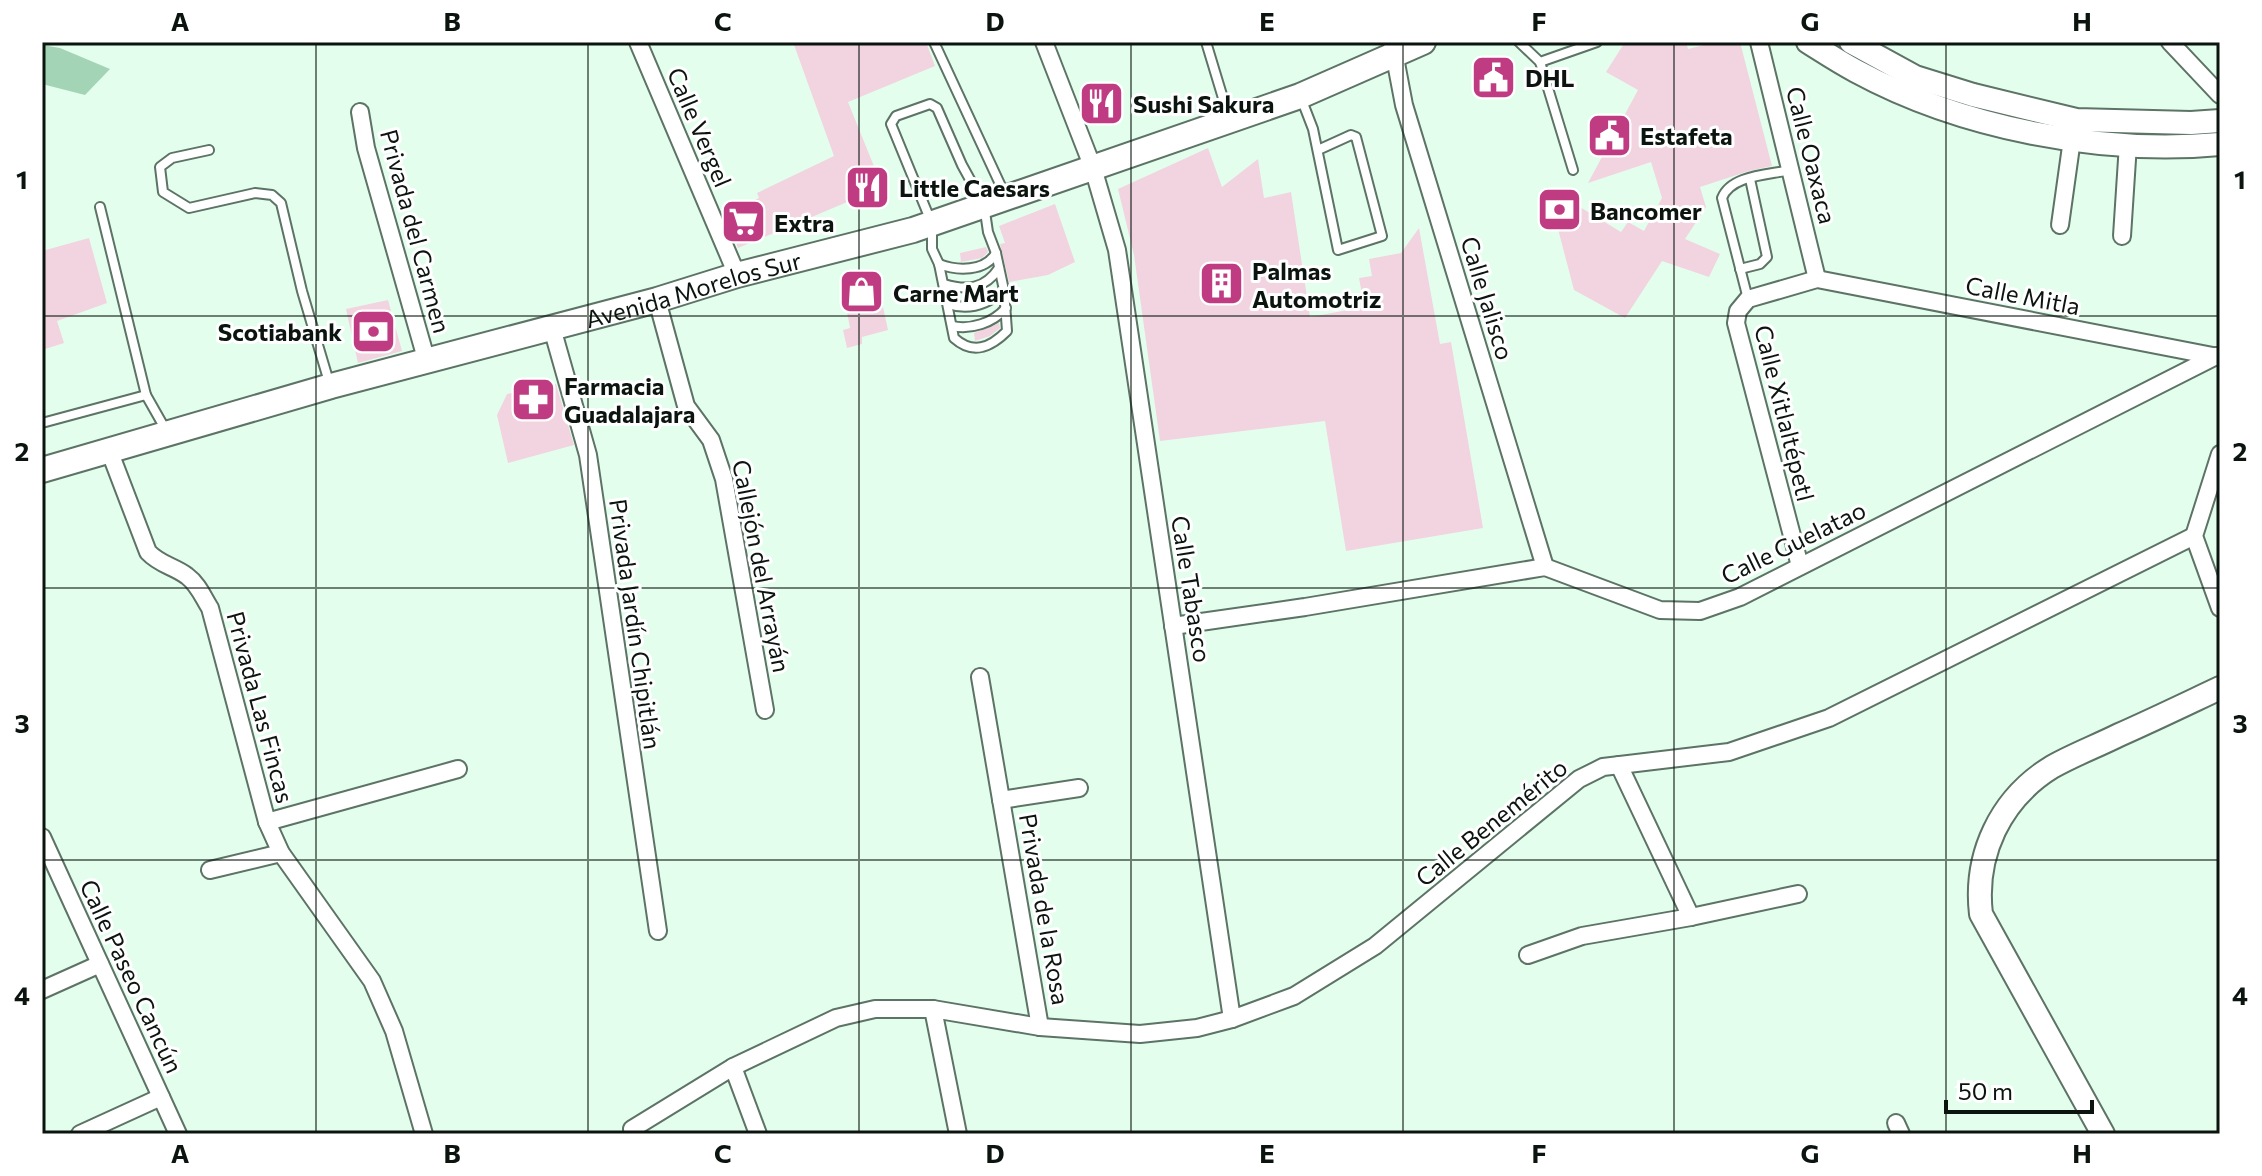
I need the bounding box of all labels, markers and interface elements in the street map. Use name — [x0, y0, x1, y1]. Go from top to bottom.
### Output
text: A — [171, 5, 190, 36]
text: B — [443, 5, 461, 36]
text: C — [714, 5, 732, 36]
text: D — [985, 5, 1005, 36]
text: E — [1259, 5, 1275, 36]
text: F — [1531, 5, 1547, 36]
text: G — [1801, 5, 1819, 36]
text: H — [2072, 5, 2092, 36]
public building icon: DHL — [1470, 53, 1518, 101]
street label: Calle Vergel — [662, 63, 738, 191]
place label: DHL — [1525, 63, 1575, 92]
restaurant icon: Sushi Sakura — [1078, 79, 1126, 127]
street label: Calle Oaxaca — [1781, 83, 1843, 227]
place label: Sushi Sakura — [1133, 89, 1274, 118]
public building icon: Estafeta — [1585, 111, 1633, 159]
place label: Estafeta — [1640, 121, 1733, 150]
street label: Privada del Carmen — [375, 126, 457, 336]
text: 1 — [16, 163, 28, 194]
restaurant icon: Little Caesars — [844, 163, 892, 211]
text: 1 — [2234, 163, 2246, 194]
place label: Little Caesars — [899, 173, 1050, 202]
bank icon: Bancomer — [1535, 186, 1583, 234]
place label: Bancomer — [1590, 196, 1702, 225]
supermarket icon: Extra — [719, 198, 767, 246]
place label: Extra — [774, 208, 834, 237]
street label: Calle Jalisco — [1456, 233, 1520, 363]
street label: Avenida Morelos Sur — [582, 245, 805, 333]
place label: Palmas Automotriz — [1252, 256, 1381, 313]
building icon: Palmas Automotriz — [1197, 260, 1245, 308]
shop icon: Carne Mart — [838, 268, 886, 316]
street label: Calle Mitla — [1963, 270, 2083, 320]
place label: Carne Mart — [893, 278, 1019, 307]
bank icon: Scotiabank — [349, 307, 397, 355]
place label: Scotiabank — [218, 317, 342, 346]
street label: Calle Xitlaltépetl — [1749, 322, 1821, 504]
place label: Farmacia Guadalajara — [564, 371, 695, 428]
pharmacy icon: Farmacia Guadalajara — [509, 375, 557, 423]
text: 2 — [15, 435, 29, 466]
text: 2 — [2233, 435, 2247, 466]
street label: Callejón del Arrayán — [727, 457, 797, 675]
street label: Calle Guelatao — [1716, 494, 1870, 590]
street label: Privada Jardín Chipitlán — [604, 497, 668, 751]
street label: Calle Tabasco — [1166, 514, 1218, 664]
street label: Privada Las Fincas — [221, 608, 301, 806]
text: 3 — [14, 707, 30, 738]
text: 3 — [2232, 707, 2248, 738]
street label: Calle Benemérito — [1409, 752, 1573, 892]
street label: Privada de la Rosa — [1014, 811, 1076, 1007]
street label: Calle Paseo Cancún — [74, 875, 190, 1077]
text: 4 — [14, 979, 30, 1010]
text: 4 — [2232, 979, 2248, 1010]
scale bar — [1946, 1064, 2092, 1114]
text: 50 m — [1958, 1076, 2013, 1105]
text: A — [171, 1137, 190, 1168]
text: B — [443, 1137, 461, 1168]
text: C — [714, 1137, 732, 1168]
text: D — [985, 1137, 1005, 1168]
text: E — [1259, 1137, 1275, 1168]
text: F — [1531, 1137, 1547, 1168]
text: G — [1801, 1137, 1819, 1168]
text: H — [2072, 1137, 2092, 1168]

